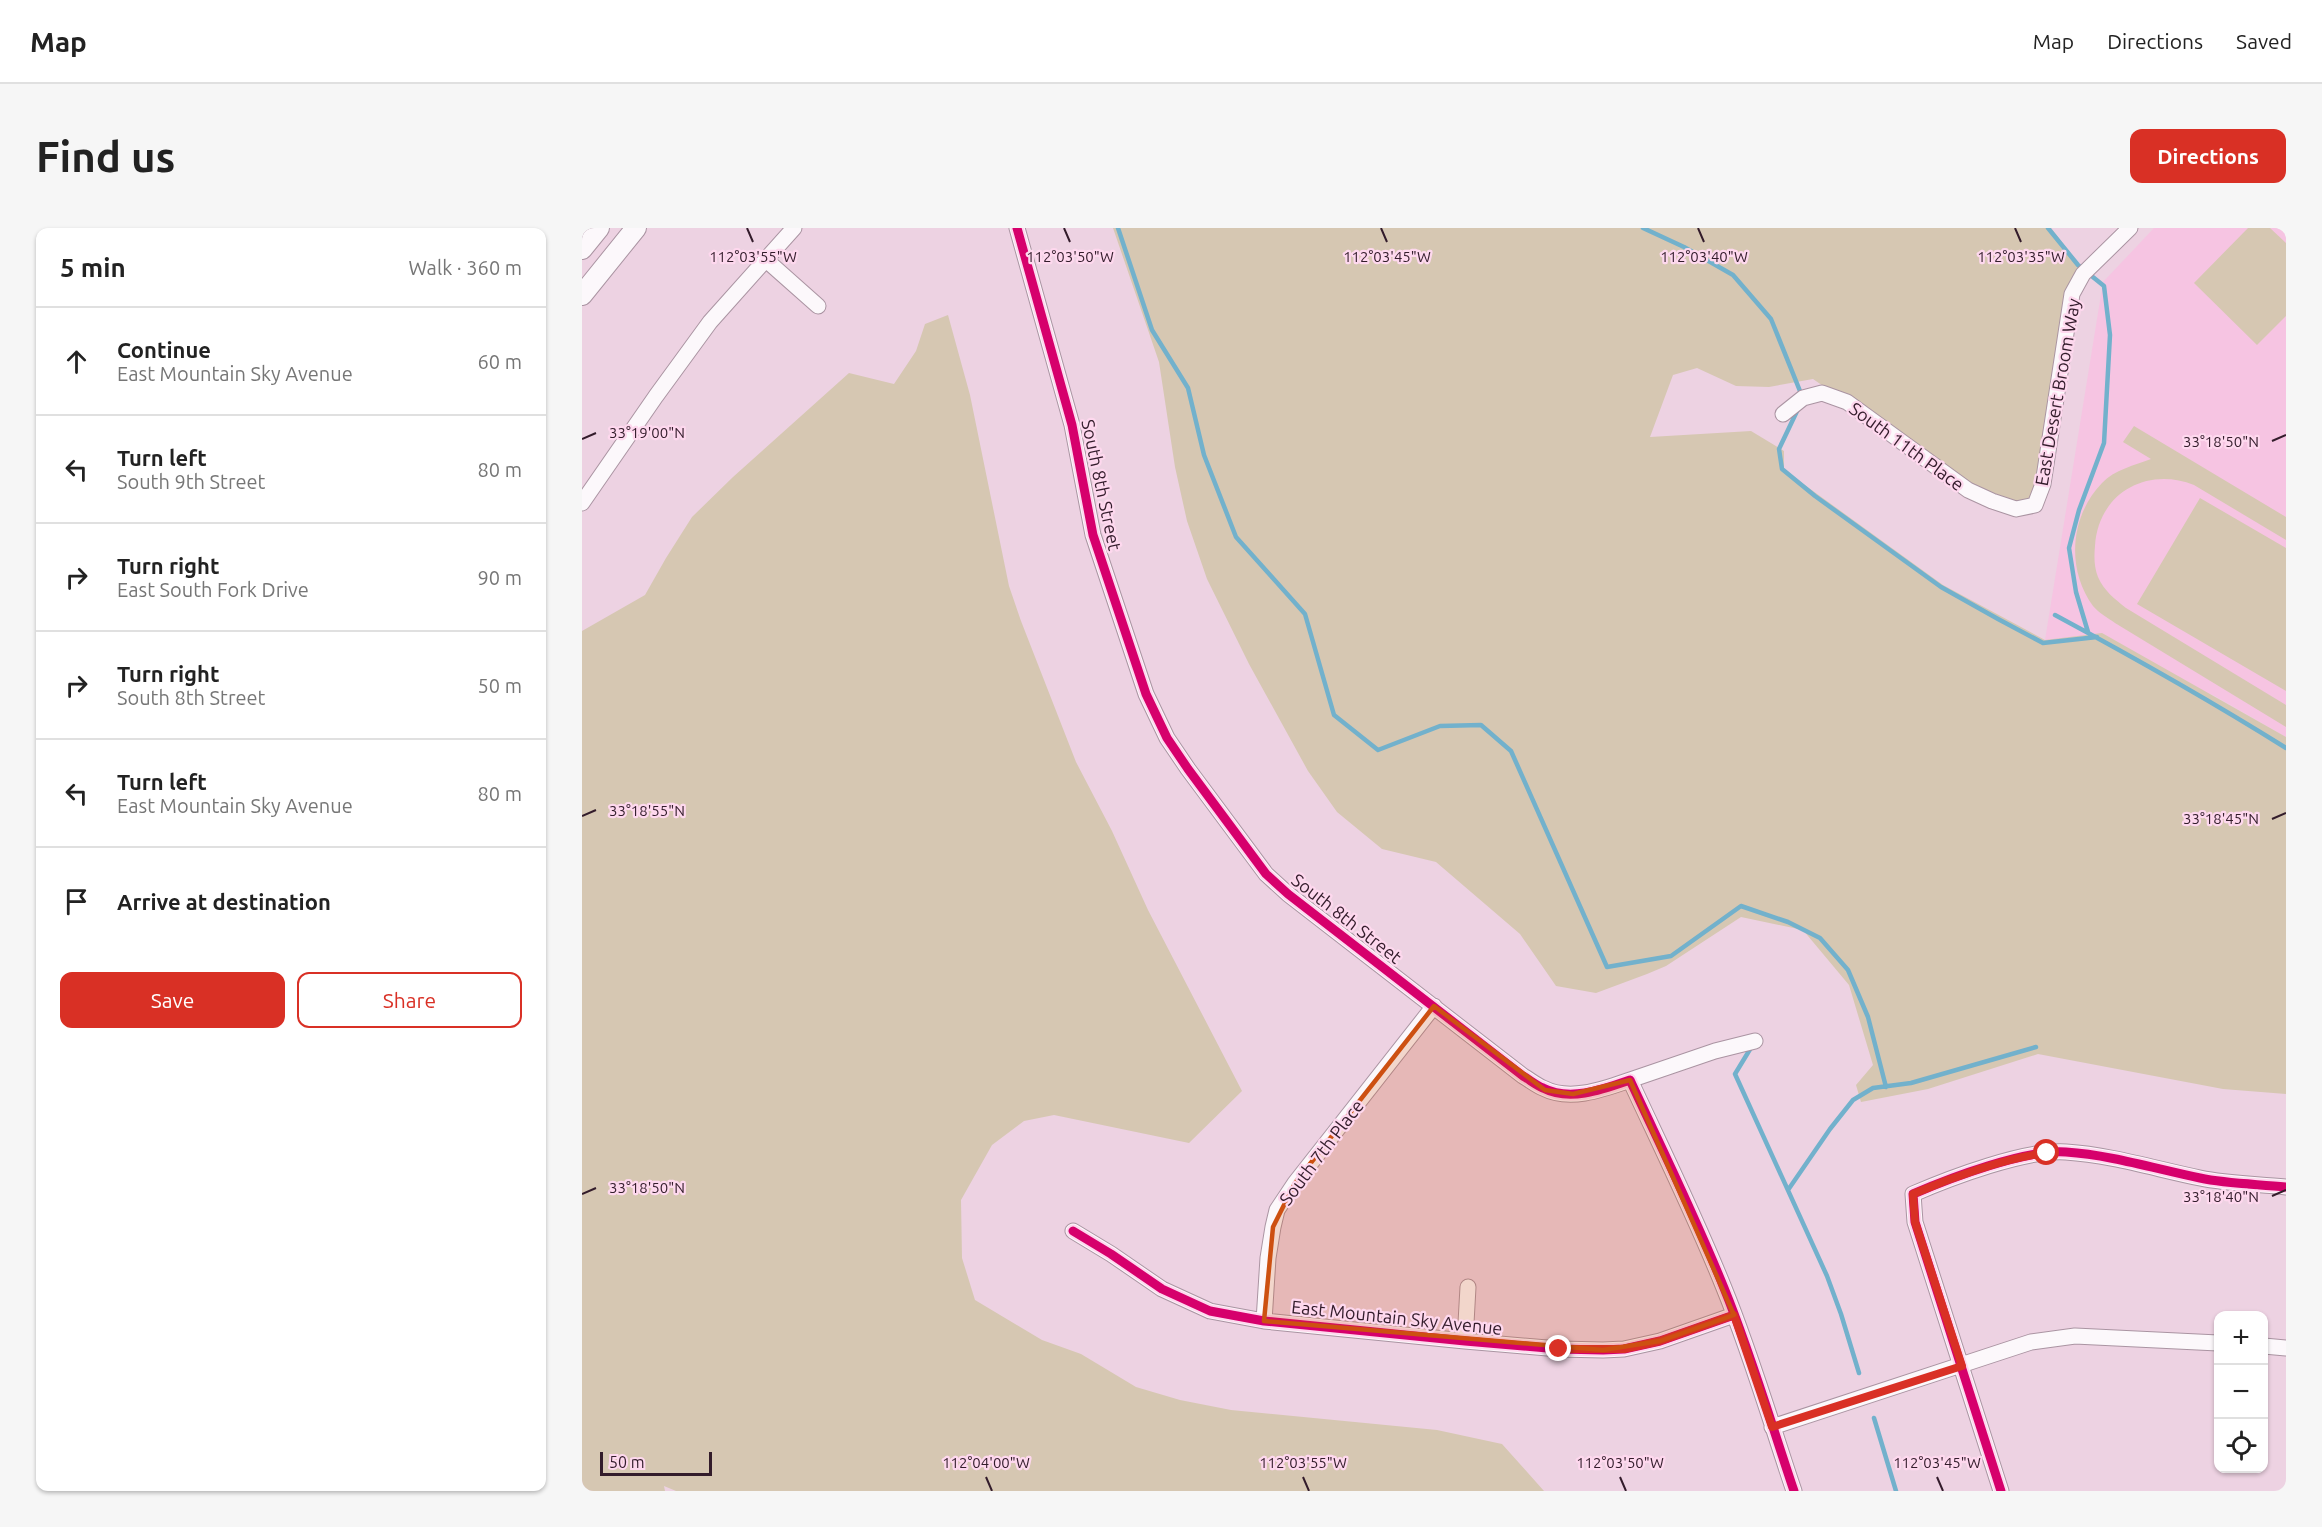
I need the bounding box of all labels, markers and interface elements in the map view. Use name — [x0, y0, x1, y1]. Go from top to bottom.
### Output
text: Map — [30, 26, 87, 57]
text: Map — [2033, 29, 2074, 53]
text: Directions — [2107, 29, 2203, 53]
text: Saved — [2236, 29, 2292, 53]
button: Directions — [2130, 129, 2286, 183]
text: Find us — [36, 133, 175, 180]
text: 112°03'55"W — [709, 248, 797, 265]
text: 112°03'50"W — [1026, 248, 1114, 265]
text: 112°03'45"W — [1343, 248, 1431, 265]
text: 112°03'40"W — [1660, 248, 1748, 265]
text: 112°03'35"W — [1977, 248, 2065, 265]
text: 5 min — [60, 253, 126, 282]
text: Walk · 360 m — [409, 256, 522, 279]
street label: East Desert Broom Way — [2031, 296, 2083, 487]
text: Continue — [117, 337, 211, 362]
icon: ahead — [60, 345, 93, 378]
text: 60 m — [478, 350, 522, 373]
text: East Mountain Sky Avenue — [117, 362, 353, 385]
street label: South 11th Place — [1846, 398, 1968, 494]
street label: South 8th Street — [1078, 418, 1126, 552]
text: 33°19'00"N — [609, 424, 685, 441]
text: 33°18'50"N — [2183, 433, 2259, 450]
text: Turn left — [117, 445, 207, 470]
icon: left — [60, 453, 93, 486]
text: 80 m — [478, 458, 522, 481]
text: South 9th Street — [117, 470, 265, 493]
text: Turn right — [117, 553, 219, 578]
icon: right — [60, 561, 93, 594]
text: 90 m — [478, 566, 522, 589]
text: East South Fork Drive — [117, 578, 309, 601]
text: Turn right — [117, 661, 219, 686]
icon: right — [60, 669, 93, 702]
text: 50 m — [478, 674, 522, 697]
text: South 8th Street — [117, 686, 265, 709]
text: Turn left — [117, 769, 207, 794]
icon: left — [60, 777, 93, 810]
text: 80 m — [478, 782, 522, 805]
text: East Mountain Sky Avenue — [117, 794, 353, 817]
text: 33°18'55"N — [609, 802, 685, 819]
text: 33°18'45"N — [2183, 810, 2259, 827]
street label: South 8th Street — [1288, 869, 1406, 967]
icon: arrive — [60, 885, 93, 918]
text: Arrive at destination — [117, 889, 331, 914]
button: Save — [60, 972, 285, 1028]
button: Share — [297, 972, 522, 1028]
street label: South 7th Place — [1275, 1096, 1367, 1208]
route start — [2033, 1139, 2059, 1165]
text: 33°18'50"N — [609, 1179, 685, 1196]
text: 33°18'40"N — [2183, 1188, 2259, 1205]
street label: East Mountain Sky Avenue — [1290, 1296, 1504, 1338]
map controls — [2214, 1311, 2268, 1473]
button: + — [2214, 1311, 2268, 1365]
route end — [1545, 1335, 1571, 1361]
button: − — [2214, 1365, 2268, 1419]
button: locate — [2214, 1419, 2268, 1473]
scale bar — [600, 1449, 712, 1476]
text: 50 m — [609, 1453, 645, 1471]
text: 112°04'00"W — [942, 1454, 1030, 1471]
text: 112°03'55"W — [1259, 1454, 1347, 1471]
text: 112°03'50"W — [1576, 1454, 1664, 1471]
text: 112°03'45"W — [1893, 1454, 1981, 1471]

